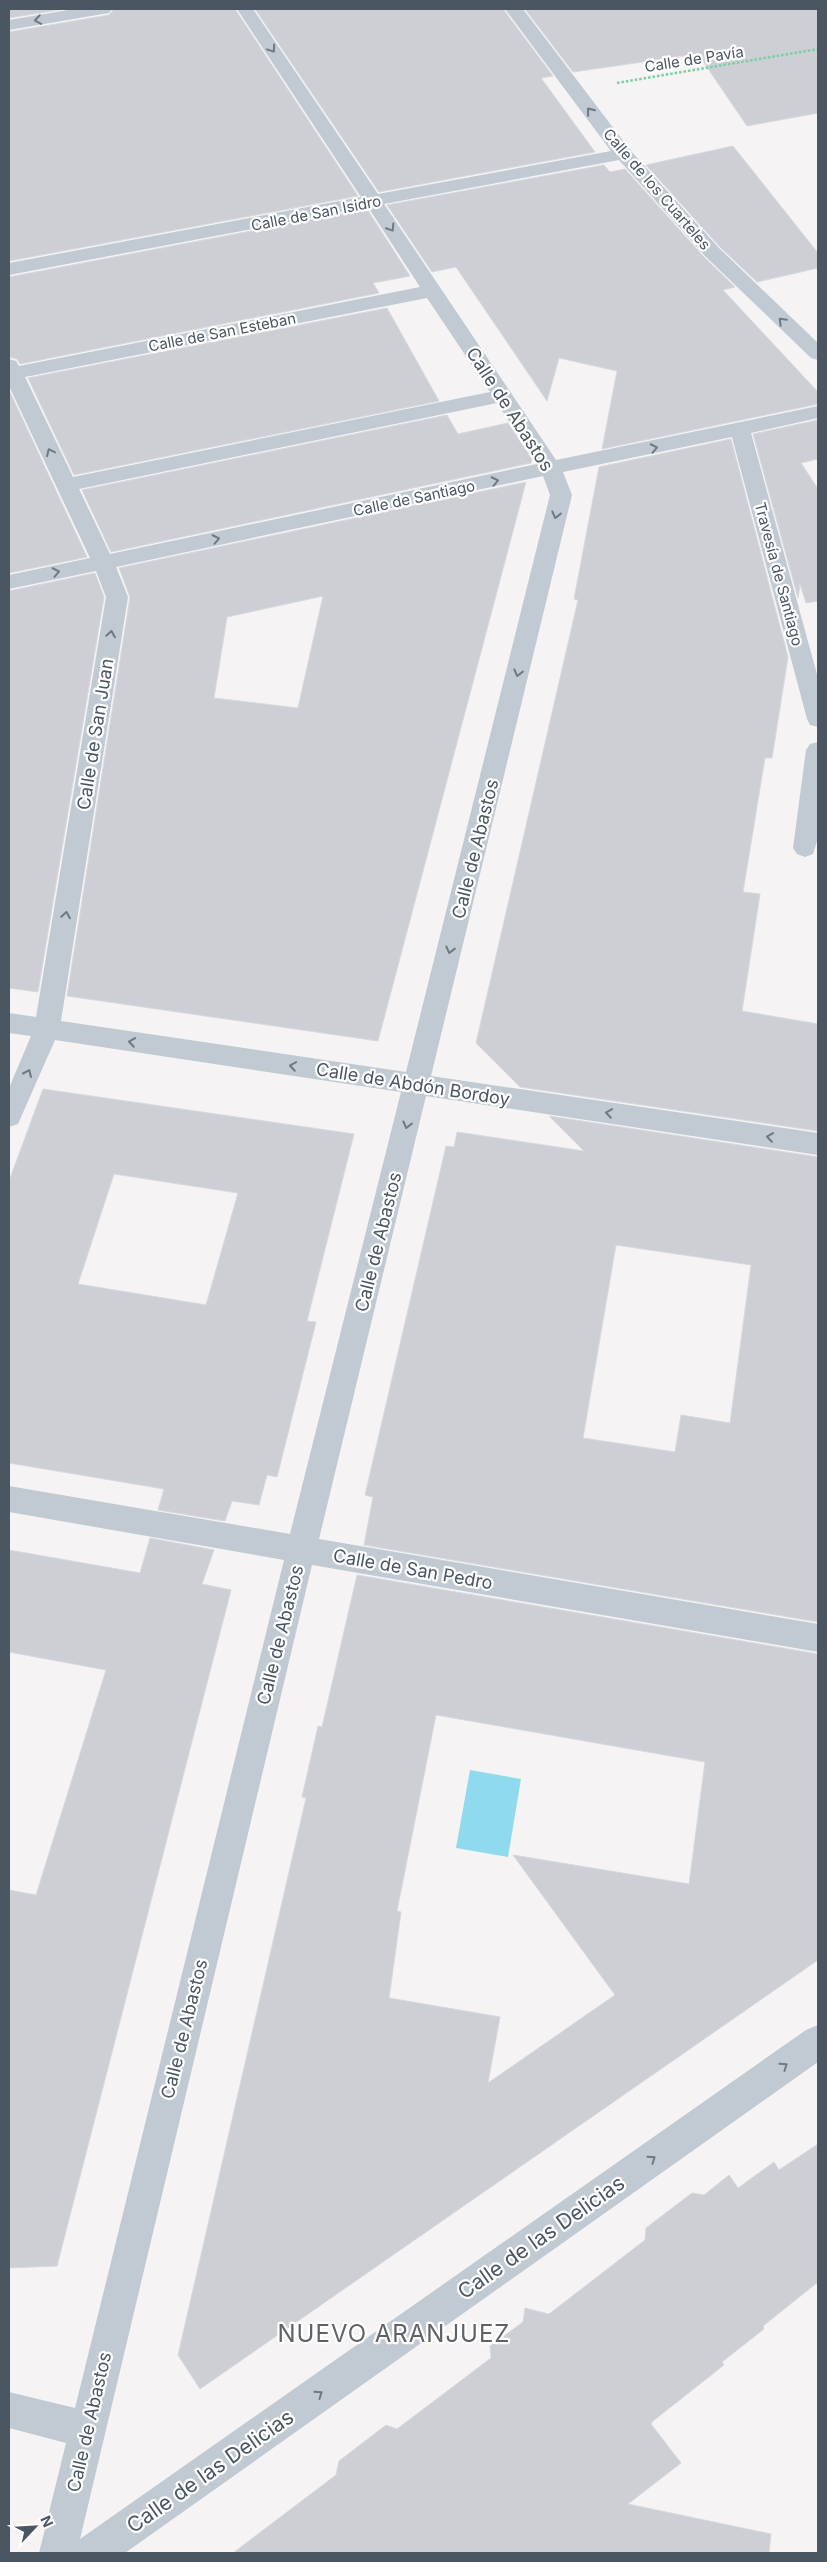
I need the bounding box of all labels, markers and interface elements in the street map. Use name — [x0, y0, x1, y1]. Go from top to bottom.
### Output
one-way arrow — [34, 14, 43, 24]
street label: Calle de Pavía — [643, 42, 745, 76]
one-way arrow — [266, 44, 275, 53]
one-way arrow — [588, 108, 596, 117]
street label: Calle de los Cuarteles — [599, 124, 715, 254]
street label: Calle de San Isidro — [249, 191, 383, 235]
one-way arrow — [385, 223, 394, 232]
street label: Calle de San Esteban — [147, 308, 297, 356]
one-way arrow — [779, 318, 788, 327]
street label: Calle de Abastos — [462, 343, 558, 475]
one-way arrow — [649, 443, 658, 453]
one-way arrow — [46, 448, 56, 457]
street label: Calle de Santiago — [351, 476, 477, 520]
one-way arrow — [490, 476, 499, 487]
street label: Travesía de Santiago — [751, 500, 807, 648]
one-way arrow — [551, 511, 562, 520]
one-way arrow — [211, 534, 220, 545]
one-way arrow — [52, 567, 61, 578]
one-way arrow — [106, 630, 116, 638]
street label: Calle de San Juan — [73, 657, 117, 811]
one-way arrow — [513, 669, 524, 678]
street label: Calle de Abastos — [447, 777, 503, 921]
one-way arrow — [60, 911, 70, 920]
one-way arrow — [445, 946, 456, 955]
one-way arrow — [128, 1037, 136, 1047]
street label: Calle de Abdón Bordoy — [315, 1058, 511, 1110]
one-way arrow — [288, 1061, 296, 1072]
one-way arrow — [23, 1069, 33, 1077]
one-way arrow — [605, 1108, 613, 1119]
one-way arrow — [402, 1120, 413, 1129]
one-way arrow — [766, 1132, 774, 1143]
street label: Calle de Abastos — [350, 1170, 406, 1314]
street label: Calle de San Pedro — [332, 1545, 494, 1593]
street label: Calle de Abastos — [252, 1563, 308, 1707]
street label: Calle de Abastos — [156, 1957, 212, 2101]
one-way arrow — [779, 2063, 788, 2072]
one-way arrow — [646, 2156, 655, 2166]
street label: Calle de las Delicias — [453, 2170, 629, 2304]
district label: NUEVO ARANJUEZ — [278, 2319, 510, 2348]
street label: Calle de Abastos — [63, 2350, 115, 2494]
one-way arrow — [313, 2391, 323, 2400]
street label: Calle de las Delicias — [122, 2404, 298, 2538]
north arrow — [10, 2502, 60, 2552]
text: N — [37, 2513, 57, 2530]

